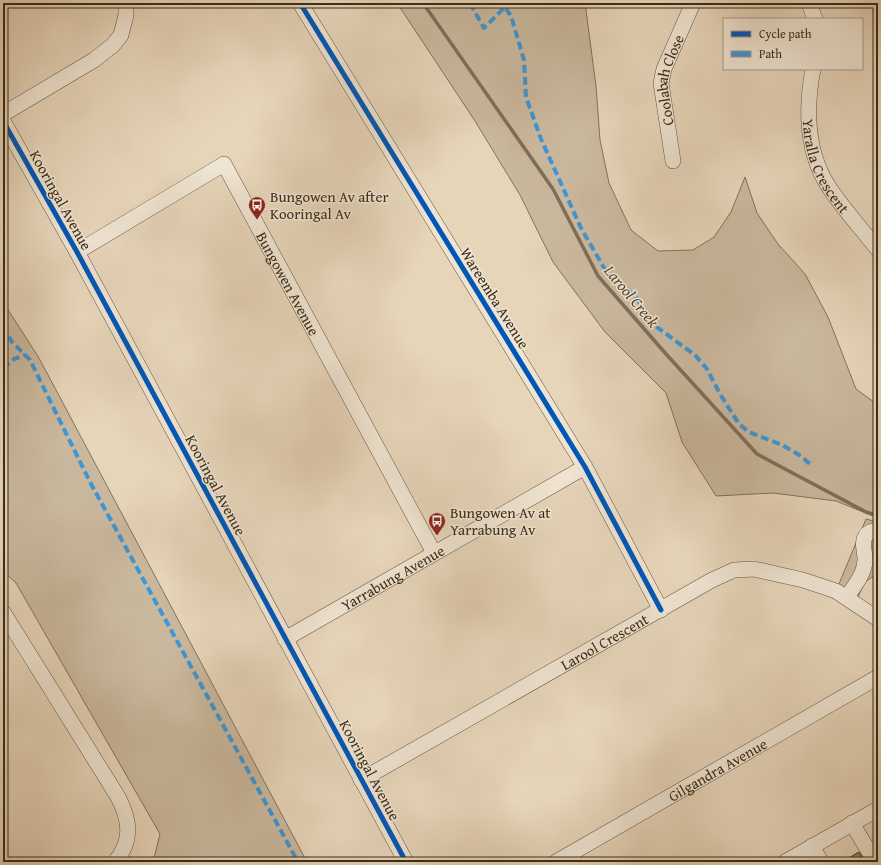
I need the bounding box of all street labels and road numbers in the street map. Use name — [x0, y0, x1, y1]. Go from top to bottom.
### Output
street label: Coolabah Close — [651, 31, 688, 127]
street label: Yaralla Crescent — [798, 118, 855, 218]
street label: Kooringal Avenue — [25, 146, 97, 254]
street label: Bungowen Avenue — [252, 228, 325, 339]
street label: Wareemba Avenue — [455, 243, 535, 353]
street label: Kooringal Avenue — [181, 431, 251, 539]
street label: Yarrabung Avenue — [337, 539, 448, 615]
street label: Larool Crescent — [557, 608, 653, 675]
street label: Kooringal Avenue — [335, 716, 405, 824]
street label: Gilgandra Avenue — [664, 733, 771, 806]

